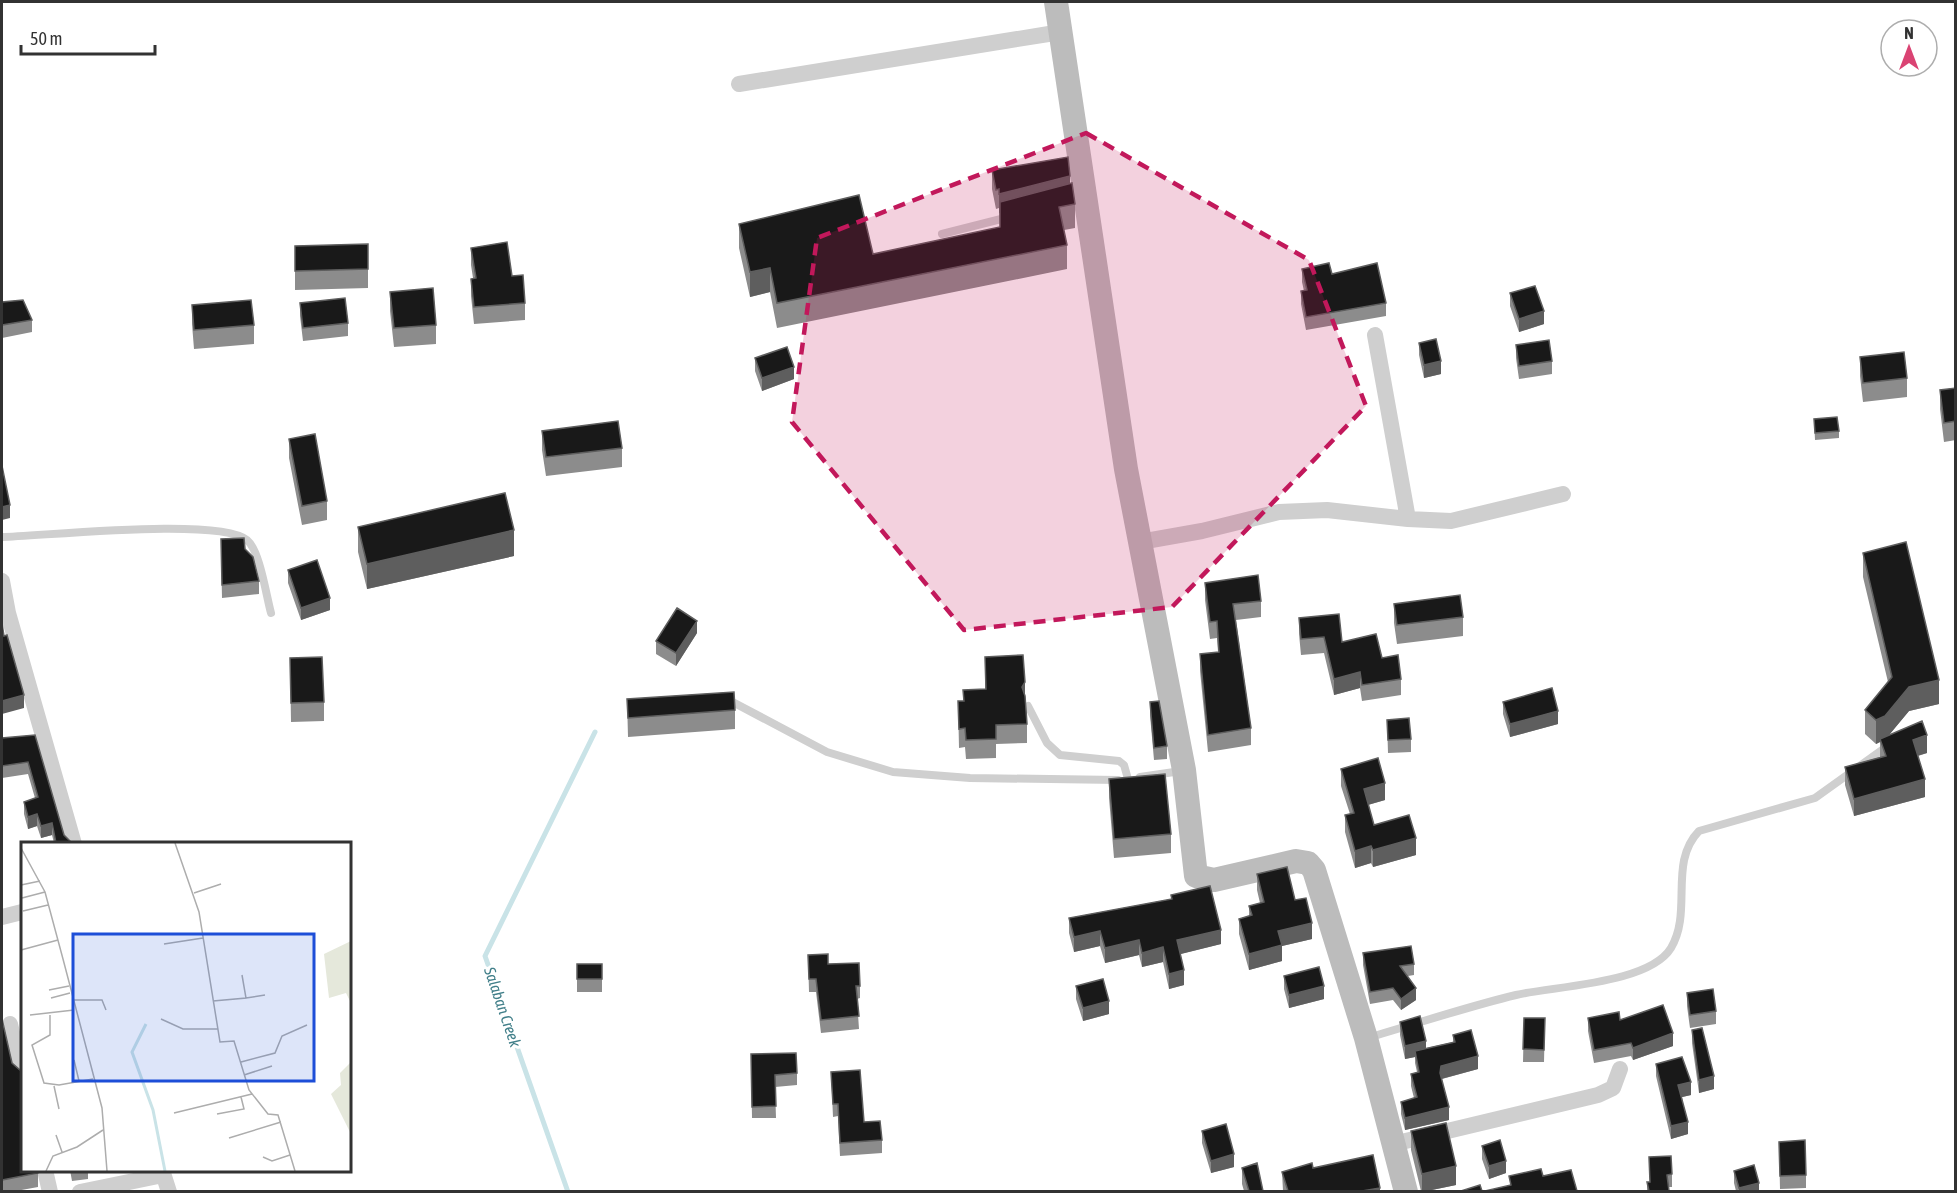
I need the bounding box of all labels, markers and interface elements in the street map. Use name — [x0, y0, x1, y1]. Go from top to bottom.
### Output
scale bar — [21, 18, 154, 56]
north arrow — [1879, 18, 1939, 78]
text: N — [1904, 24, 1914, 42]
text: 50 m — [30, 28, 62, 49]
inset map — [21, 842, 351, 1172]
water label: Salaban Creek — [481, 964, 525, 1050]

